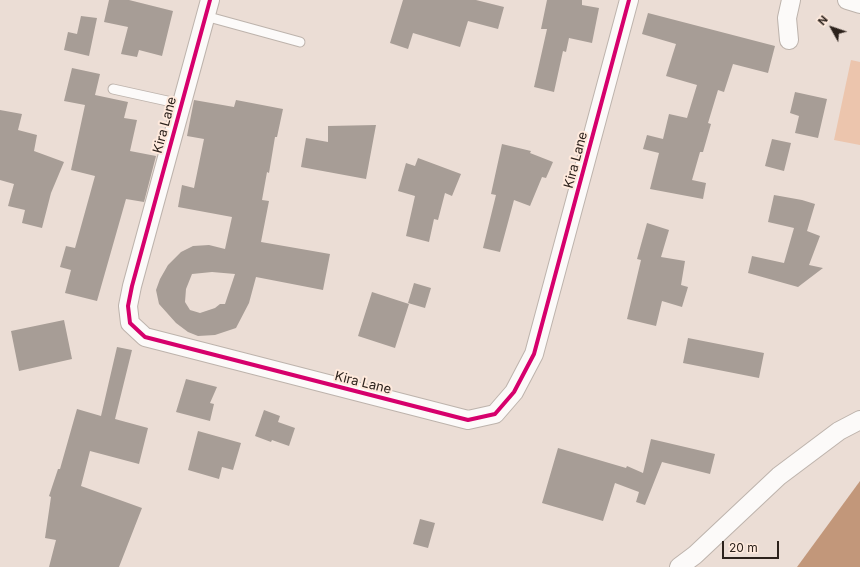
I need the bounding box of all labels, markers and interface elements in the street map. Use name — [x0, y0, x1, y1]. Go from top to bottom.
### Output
north arrow — [812, 8, 852, 48]
text: N — [815, 13, 831, 28]
street label: Kira Lane — [150, 95, 180, 155]
street label: Kira Lane — [561, 130, 591, 190]
street label: Kira Lane — [333, 368, 393, 398]
scale bar — [724, 533, 781, 559]
text: 20 m — [729, 540, 758, 555]

